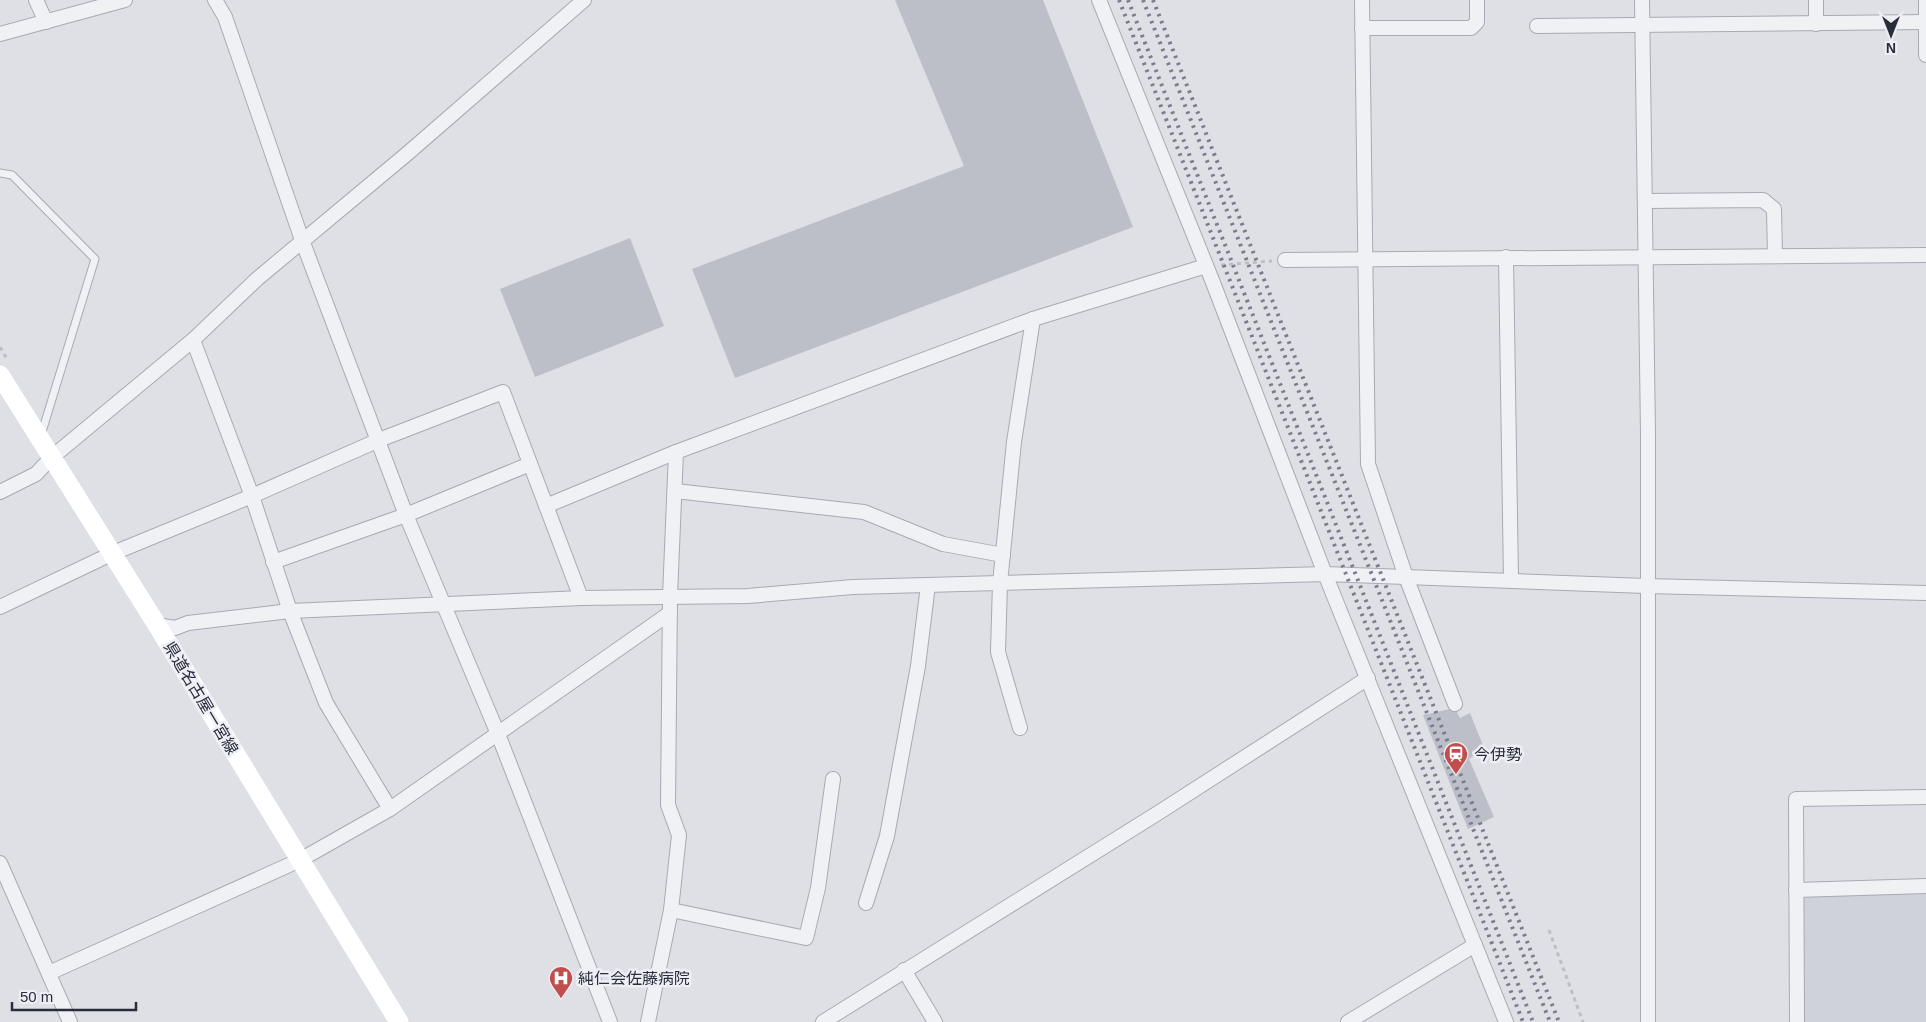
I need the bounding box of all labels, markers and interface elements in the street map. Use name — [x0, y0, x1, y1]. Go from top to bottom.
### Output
north arrow — [1866, 10, 1916, 60]
text: N — [1886, 40, 1896, 56]
street label: 県道名古屋一宮線 — [161, 639, 241, 757]
station icon: 今伊勢 — [1443, 741, 1469, 775]
place label: 今伊勢 — [1474, 746, 1522, 763]
hospital icon: 純仁会佐藤病院 — [548, 965, 574, 999]
place label: 純仁会佐藤病院 — [578, 970, 690, 987]
scale bar — [12, 980, 136, 1012]
text: 50 m — [20, 988, 53, 1005]

